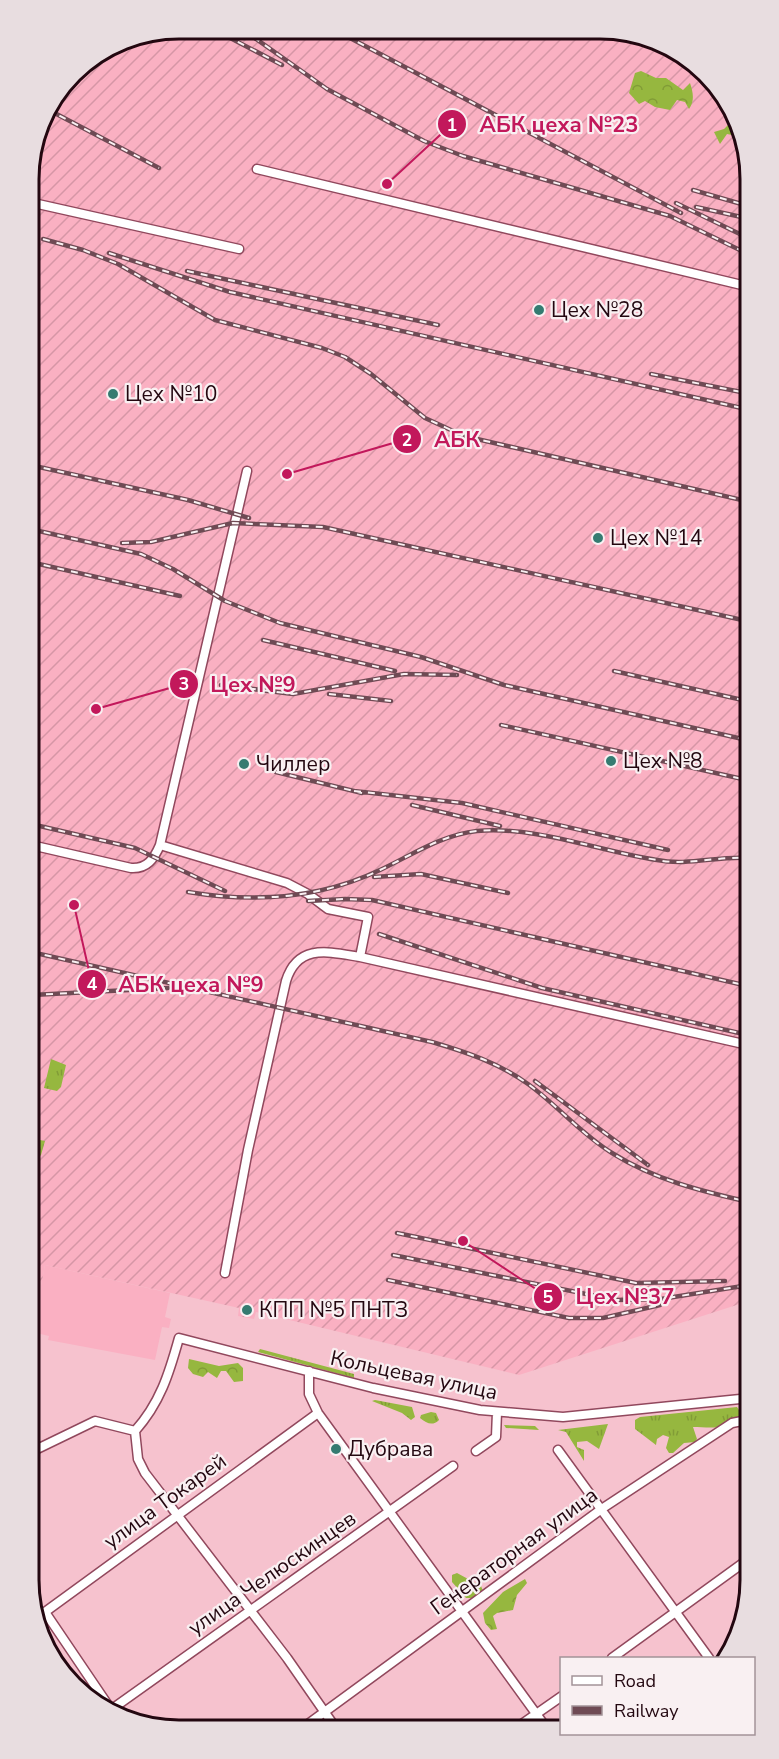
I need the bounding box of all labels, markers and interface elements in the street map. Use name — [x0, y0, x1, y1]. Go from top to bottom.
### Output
callout: АБК цеха №23 — [437, 104, 650, 144]
text: АБК цеха №23 — [480, 110, 638, 140]
text: 1 — [447, 113, 457, 137]
place label: Цех №28 — [551, 296, 643, 324]
marker: Цех №28 — [532, 303, 546, 317]
place label: Цех №10 — [125, 380, 217, 408]
marker: Цех №10 — [106, 387, 120, 401]
callout: АБК — [392, 419, 492, 459]
text: АБК — [434, 425, 480, 455]
text: 2 — [402, 428, 412, 452]
place label: Цех №14 — [610, 524, 702, 552]
marker: Цех №14 — [591, 531, 605, 545]
callout: Цех №9 — [169, 664, 308, 704]
text: Цех №9 — [210, 670, 296, 700]
text: 3 — [179, 672, 189, 696]
place label: Цех №8 — [623, 747, 703, 775]
place label: Чиллер — [256, 750, 330, 778]
marker: Цех №8 — [604, 754, 618, 768]
marker: Чиллер — [237, 757, 251, 771]
callout: АБК цеха №9 — [77, 964, 276, 1004]
text: АБК цеха №9 — [118, 970, 264, 1000]
text: 4 — [87, 972, 98, 996]
callout: Цех №37 — [533, 1277, 686, 1317]
text: Цех №37 — [576, 1282, 674, 1312]
text: 5 — [543, 1285, 554, 1309]
place label: КПП №5 ПНТЗ — [259, 1296, 408, 1324]
marker: КПП №5 ПНТЗ — [240, 1303, 254, 1317]
street label: Кольцевая улица — [328, 1344, 500, 1406]
place label: Дубрава — [348, 1435, 433, 1463]
marker: Дубрава — [329, 1442, 343, 1456]
street label: улица Токарей — [98, 1447, 232, 1555]
street label: Генераторная улица — [425, 1481, 603, 1621]
street label: улица Челюскинцев — [183, 1505, 361, 1641]
legend — [560, 1657, 755, 1735]
text: Road — [614, 1669, 656, 1693]
text: Railway — [614, 1699, 679, 1723]

